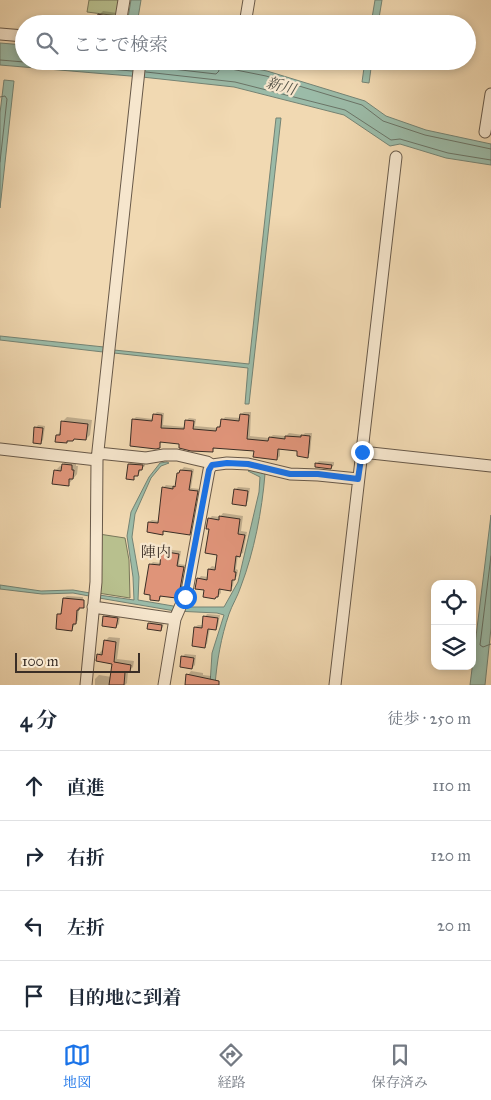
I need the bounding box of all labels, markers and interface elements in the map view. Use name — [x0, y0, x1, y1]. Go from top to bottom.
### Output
search box — [15, 15, 476, 70]
icon: search — [33, 29, 61, 57]
text: ここで検索 — [73, 33, 168, 56]
water label: 新川 — [264, 73, 300, 99]
route end — [351, 441, 374, 464]
district label: 陣内 — [141, 543, 171, 561]
map controls — [431, 580, 476, 670]
button: locate — [431, 580, 476, 625]
route start — [174, 586, 197, 609]
button: layers — [431, 625, 476, 670]
scale bar — [15, 650, 140, 673]
text: 100 m — [22, 653, 59, 670]
text: 4 分 — [20, 707, 57, 733]
text: 徒歩 · 250 m — [387, 709, 471, 728]
icon: ahead — [20, 772, 48, 800]
text: 直進 — [67, 776, 105, 799]
text: 110 m — [432, 776, 471, 795]
icon: right — [20, 842, 48, 870]
text: 右折 — [67, 846, 105, 869]
text: 120 m — [431, 846, 471, 865]
icon: left — [20, 912, 48, 940]
text: 左折 — [67, 916, 105, 939]
text: 20 m — [437, 916, 471, 935]
icon: arrive — [20, 982, 48, 1010]
text: 目的地に到着 — [67, 986, 181, 1009]
tab: 地図 — [63, 1041, 91, 1091]
tab: 経路 — [217, 1041, 245, 1091]
tab: 保存済み — [372, 1041, 428, 1091]

